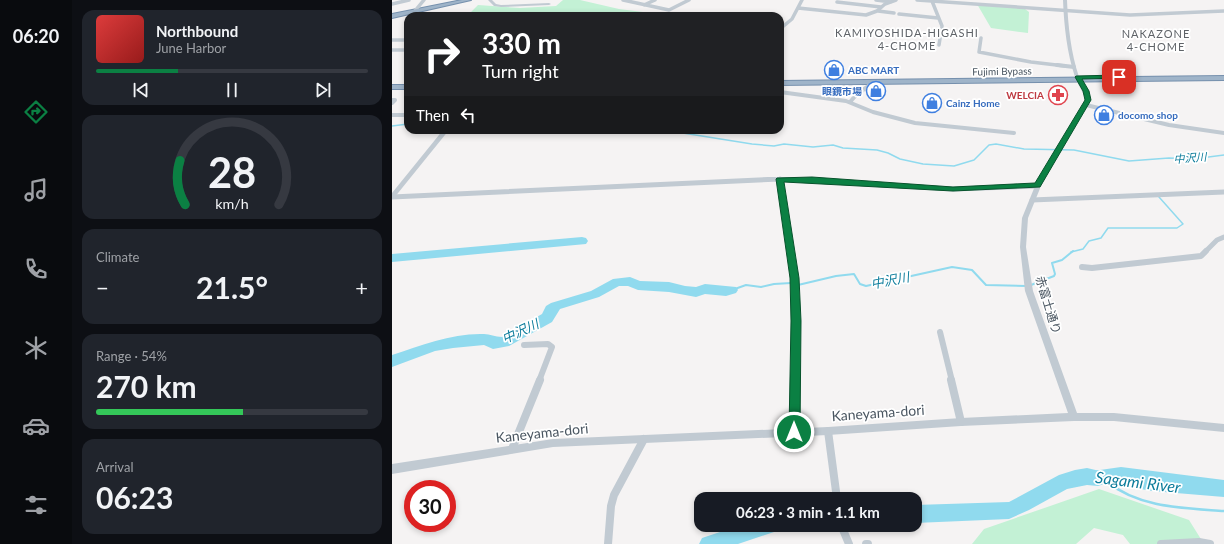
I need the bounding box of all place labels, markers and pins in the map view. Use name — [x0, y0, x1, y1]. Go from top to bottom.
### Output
shop icon: ABC MART — [823, 59, 845, 81]
pin — [1102, 60, 1136, 94]
place label: ABC MART — [847, 64, 899, 76]
shop icon: 眼鏡市場 — [865, 80, 887, 102]
pharmacy icon: WELCIA — [1047, 84, 1069, 106]
place label: 眼鏡市場 — [822, 85, 862, 97]
place label: WELCIA — [1006, 89, 1044, 101]
shop icon: Cainz Home — [921, 92, 943, 114]
place label: Cainz Home — [946, 97, 1001, 109]
shop icon: docomo shop — [1093, 104, 1115, 126]
place label: docomo shop — [1118, 109, 1178, 121]

